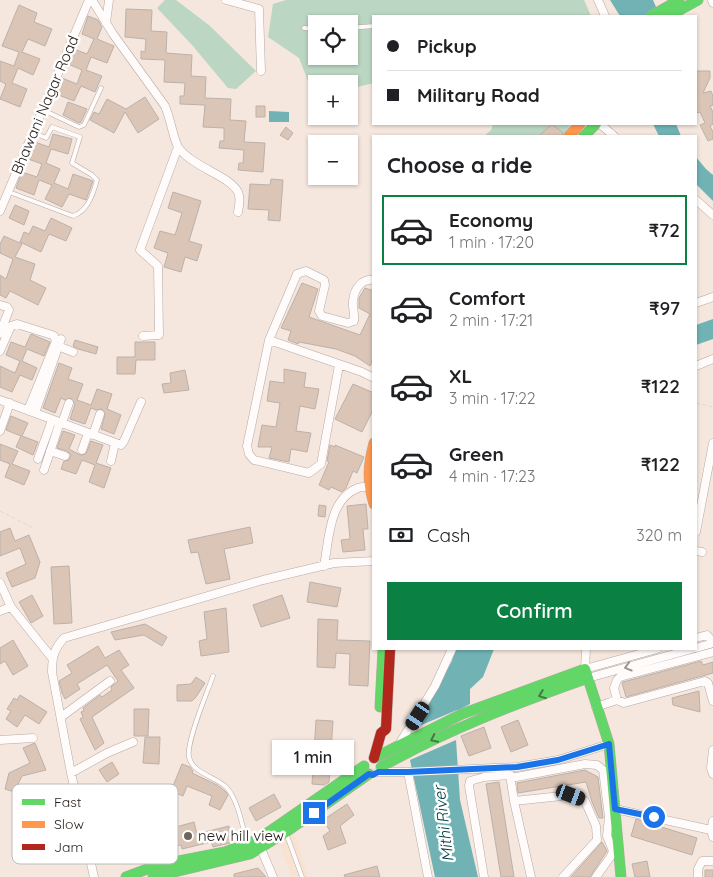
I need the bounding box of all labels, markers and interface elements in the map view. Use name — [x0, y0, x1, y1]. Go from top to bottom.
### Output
map controls — [308, 15, 358, 185]
button: locate — [308, 15, 358, 65]
street label: Bhawani Nagar Road — [7, 32, 82, 177]
text: Pickup — [417, 34, 477, 58]
button: + — [308, 75, 358, 125]
text: Military Road — [417, 83, 540, 107]
button: − — [308, 135, 358, 185]
text: Choose a ride — [387, 151, 532, 179]
icon: car — [389, 208, 434, 253]
text: Economy — [449, 208, 533, 232]
text: ₹72 — [648, 218, 680, 242]
text: 1 min · 17:20 — [449, 232, 534, 252]
icon: car — [389, 286, 434, 331]
text: Comfort — [449, 286, 526, 310]
text: ₹97 — [649, 296, 680, 320]
text: 2 min · 17:21 — [449, 310, 533, 330]
icon: car — [389, 364, 434, 409]
text: XL — [449, 364, 472, 388]
text: ₹122 — [641, 374, 680, 398]
text: 3 min · 17:22 — [449, 388, 536, 408]
icon: car — [389, 442, 434, 487]
text: Green — [449, 442, 504, 466]
text: ₹122 — [641, 452, 680, 476]
text: 4 min · 17:23 — [449, 466, 535, 486]
icon: cash — [387, 521, 415, 549]
text: Cash — [427, 523, 471, 547]
text: 320 m — [636, 525, 682, 545]
button: Confirm — [387, 582, 682, 640]
one-way arrow — [625, 661, 633, 671]
one-way arrow — [539, 689, 547, 699]
car — [403, 699, 432, 733]
one-way arrow — [430, 733, 439, 743]
callout: 1 min — [273, 740, 355, 776]
text: 1 min — [294, 747, 332, 767]
water label: Mithi River — [428, 783, 458, 863]
car — [554, 783, 587, 807]
legend — [12, 784, 178, 864]
text: Fast — [54, 793, 82, 811]
route end — [303, 802, 325, 824]
route start — [643, 806, 665, 828]
text: Slow — [54, 815, 84, 833]
place label: new hill view — [198, 826, 284, 845]
marker: new hill view — [182, 830, 194, 842]
text: Jam — [54, 838, 83, 856]

